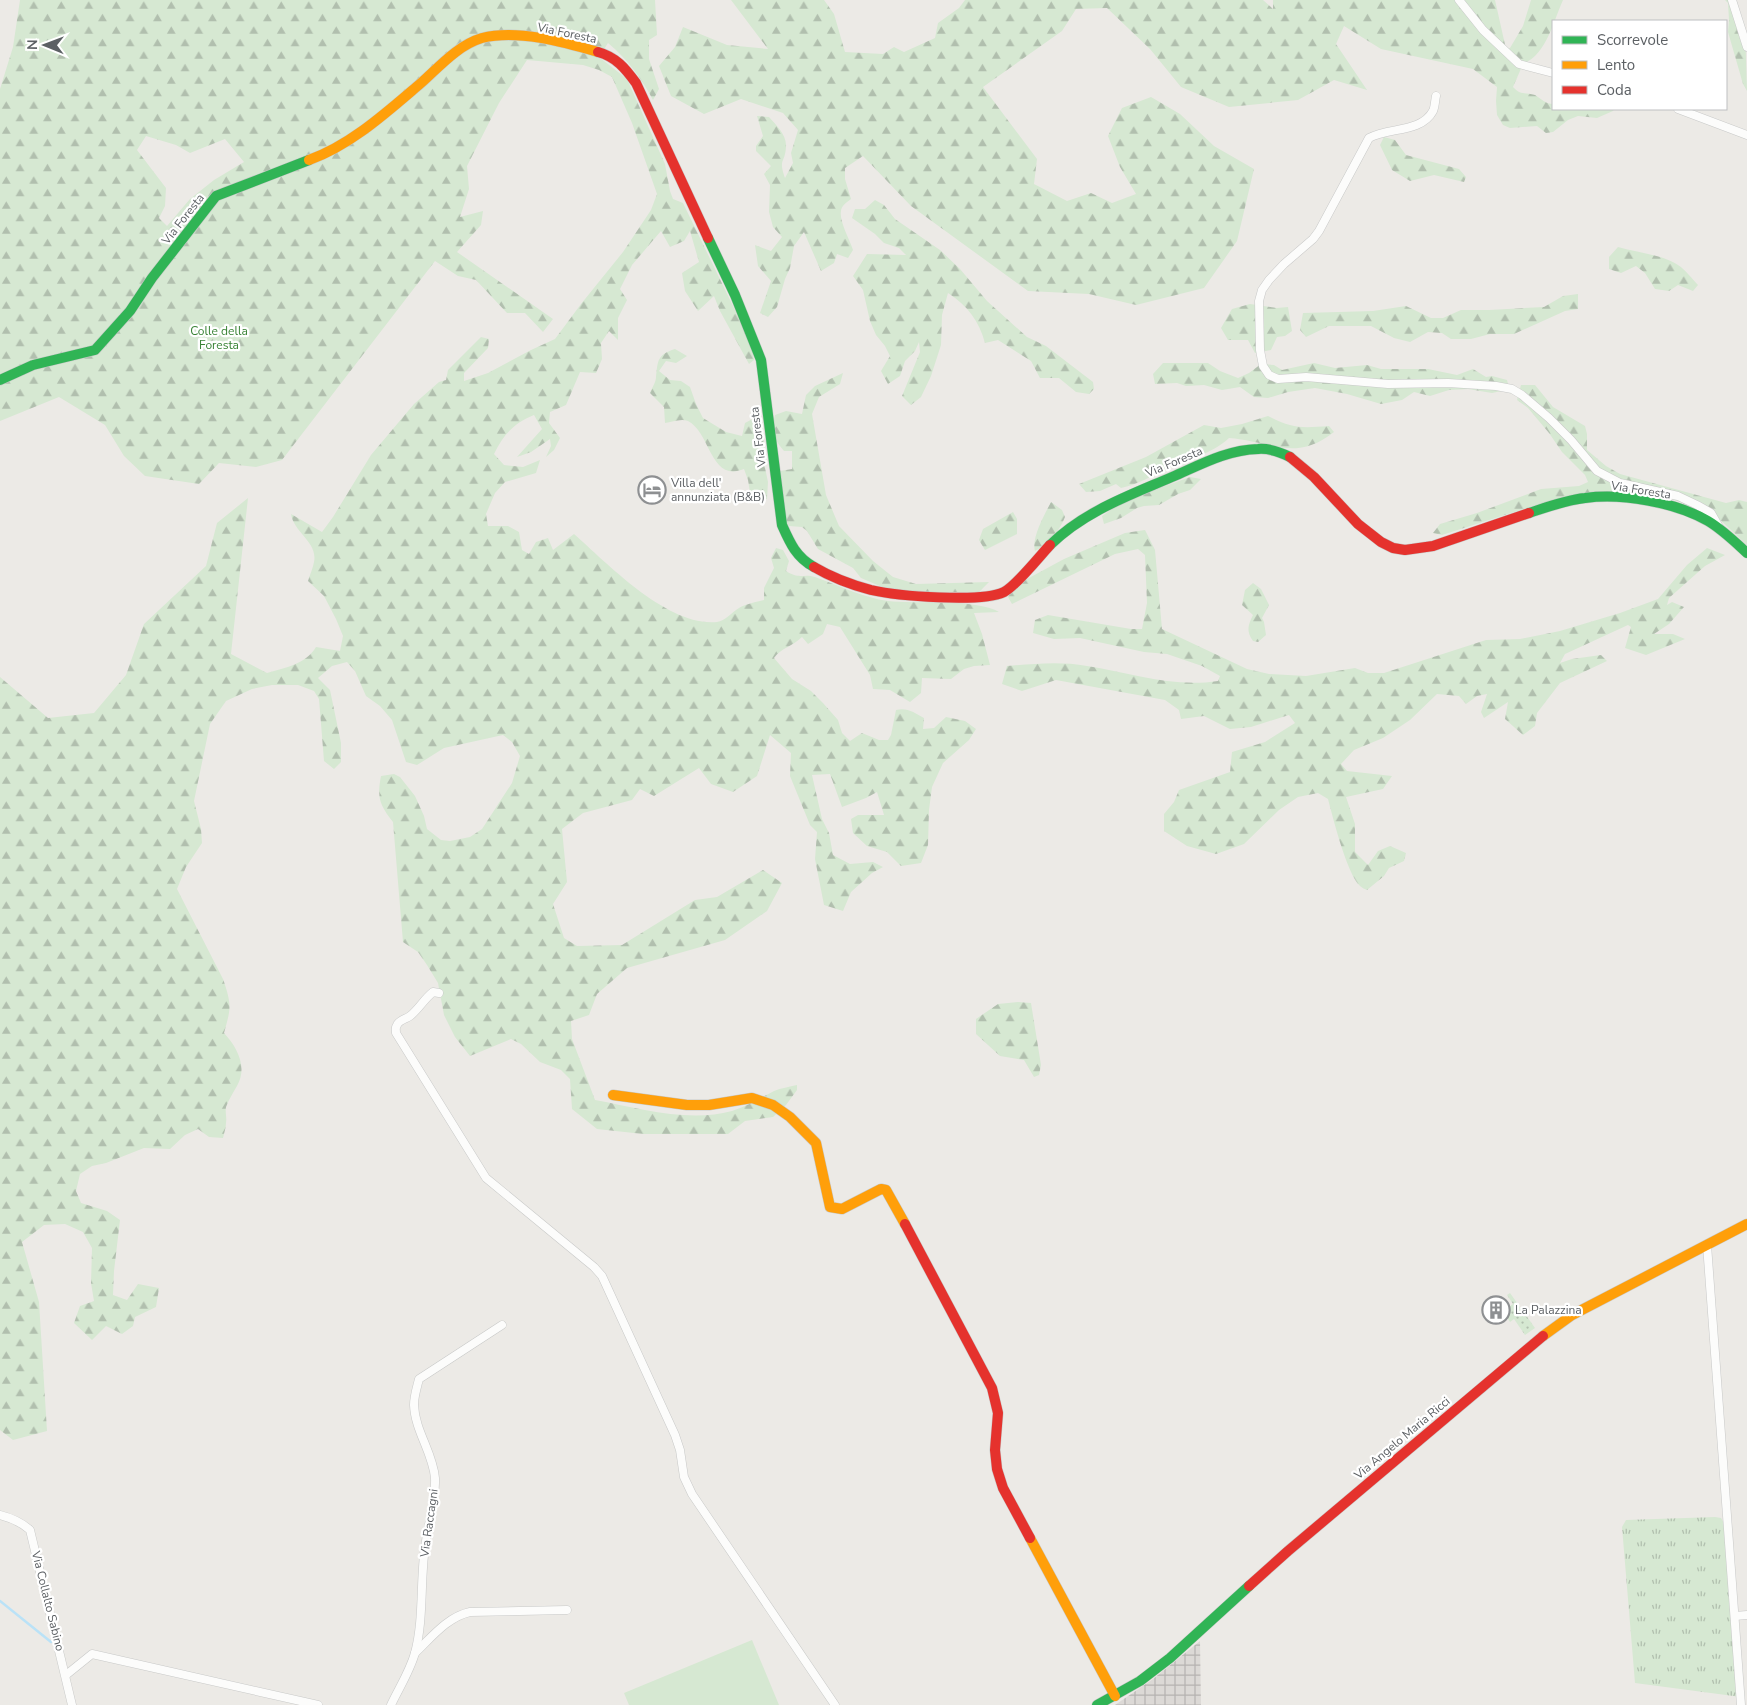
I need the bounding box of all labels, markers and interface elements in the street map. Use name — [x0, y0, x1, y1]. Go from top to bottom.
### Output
street label: Via Foresta — [535, 19, 598, 47]
north arrow — [20, 20, 70, 70]
legend — [1552, 20, 1727, 110]
text: Scorrevole — [1597, 30, 1668, 50]
text: N — [23, 39, 42, 50]
text: Lento — [1597, 55, 1635, 75]
text: Coda — [1597, 80, 1632, 100]
street label: Via Foresta — [157, 190, 208, 249]
park label: Colle della Foresta — [190, 323, 248, 353]
street label: Via Foresta — [746, 406, 770, 469]
street label: Via Foresta — [1142, 443, 1205, 482]
hotel icon: Villa dell' annunziata (B&B) — [637, 475, 667, 505]
place label: Villa dell' annunziata (B&B) — [670, 475, 765, 505]
street label: Via Foresta — [1609, 477, 1672, 503]
building icon: La Palazzina — [1481, 1295, 1511, 1325]
place label: La Palazzina — [1515, 1302, 1582, 1318]
street label: Via Angelo Maria Ricci — [1350, 1393, 1453, 1483]
street label: Via Raccagni — [416, 1488, 442, 1559]
street label: Via Collalto Sabino — [28, 1548, 68, 1653]

